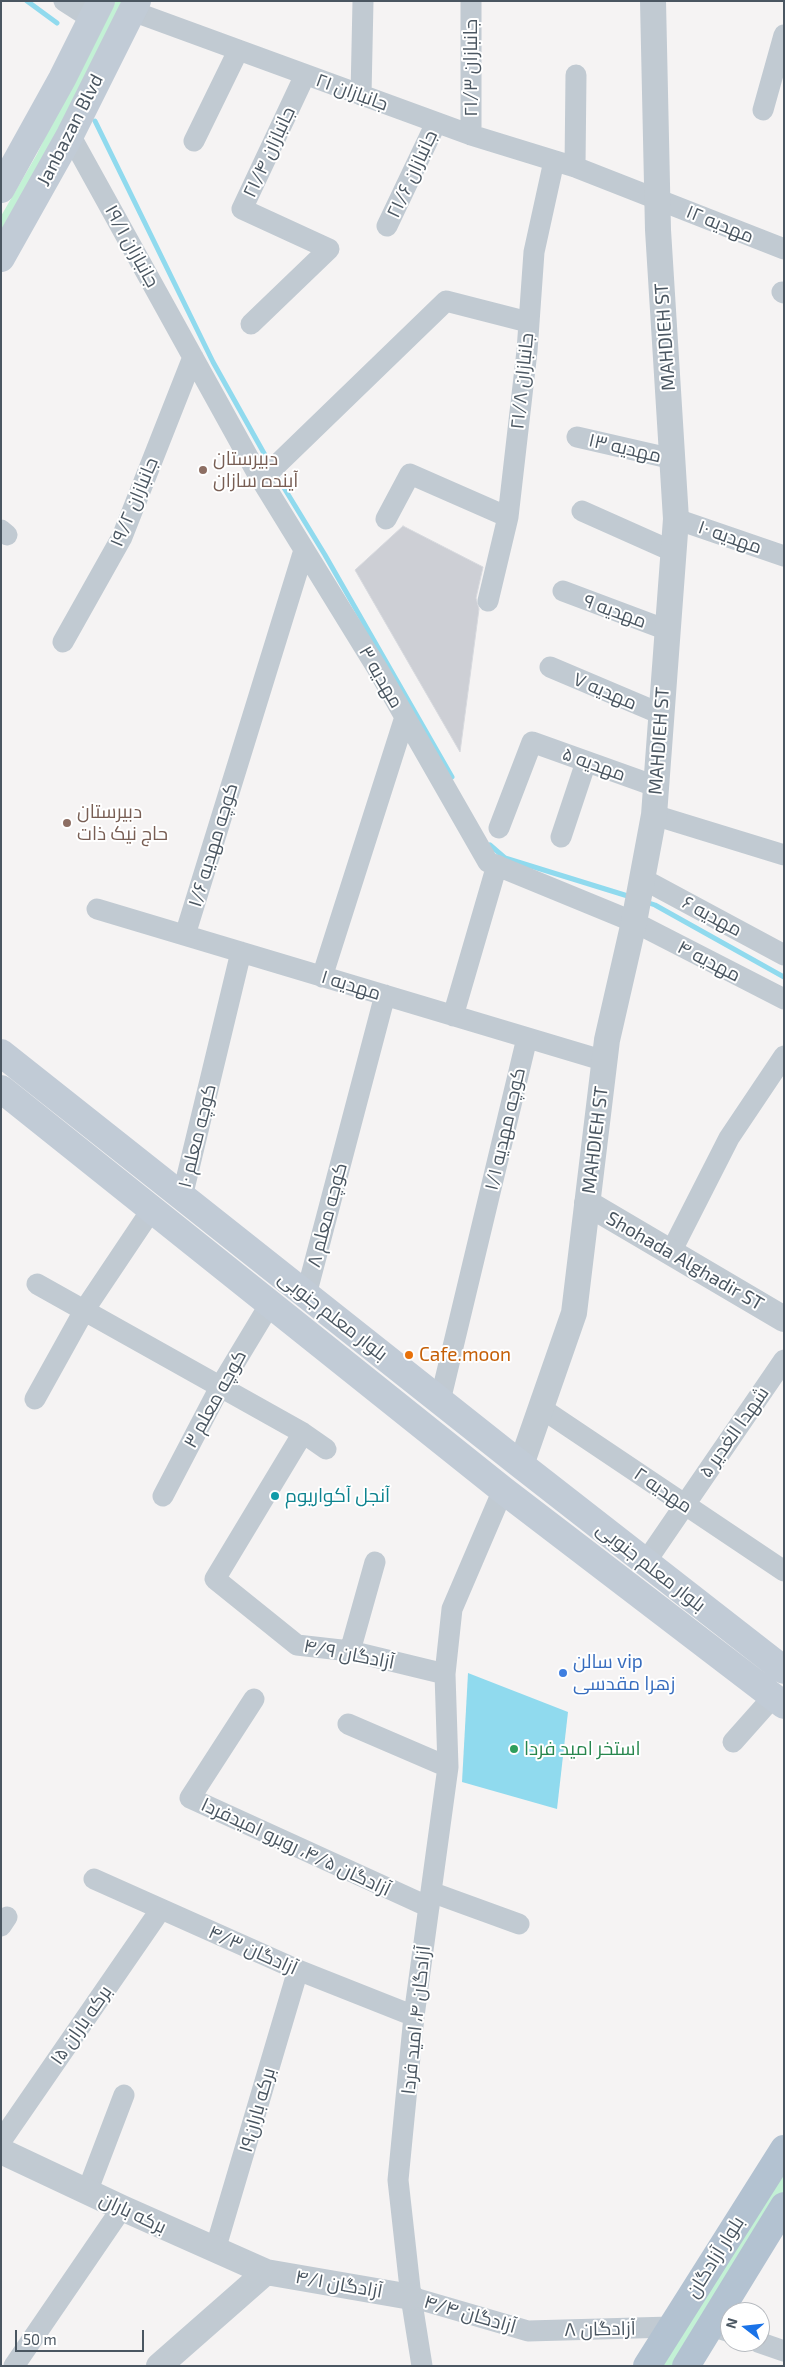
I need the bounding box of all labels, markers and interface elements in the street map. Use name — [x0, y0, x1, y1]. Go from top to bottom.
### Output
street label: جانبازان ۲۱/۳ — [460, 19, 482, 117]
street label: جانبازان ۲۱ — [313, 68, 391, 116]
street label: Janbazan Blvd — [32, 70, 108, 190]
street label: جانبازان ۲۱/۴ — [238, 103, 300, 201]
street label: جانبازان ۲۱/۶ — [382, 126, 442, 222]
street label: مهدیه ۱۲ — [683, 200, 757, 248]
street label: جانبازان ۱۹/۱ — [100, 201, 164, 291]
street label: MAHDIEH ST — [650, 282, 680, 392]
street label: جانبازان ۲۱/۸ — [506, 332, 538, 430]
street label: مهدیه ۱۳ — [586, 429, 664, 467]
place label: دبیرستان آینده سازان — [213, 448, 298, 492]
street label: جانبازان ۱۹/۲ — [105, 454, 163, 550]
marker: دبیرستان آینده سازان — [197, 464, 209, 476]
street label: مهدیه ۱۰ — [695, 516, 765, 558]
street label: مهدیه ۹ — [581, 589, 649, 633]
street label: مهدیه ۳ — [354, 642, 408, 712]
street label: مهدیه ۷ — [570, 667, 640, 715]
street label: MAHDIEH ST — [644, 686, 674, 796]
street label: مهدیه ۵ — [559, 742, 629, 786]
street label: کوچه مهدیه ۱/۶ — [183, 780, 243, 910]
place label: دبیرستان حاج نیک ذات — [77, 801, 168, 845]
marker: دبیرستان حاج نیک ذات — [61, 817, 73, 829]
street label: مهدیه ۶ — [678, 891, 746, 941]
street label: مهدیه ۴ — [674, 935, 744, 987]
street label: مهدیه ۱ — [318, 965, 384, 1005]
street label: کوچه مهدیه ۱/۱ — [480, 1065, 530, 1193]
street label: کوچه معلم ۱۰ — [173, 1082, 221, 1190]
street label: MAHDIEH ST — [577, 1085, 613, 1195]
street label: کوچه معلم ۸ — [302, 1160, 352, 1270]
street label: Shohada Alghadir ST — [602, 1207, 768, 1315]
street label: بلوار معلم جنوبی — [274, 1266, 392, 1366]
place label: Cafe.moon — [419, 1344, 511, 1366]
street label: کوچه معلم ۳ — [179, 1346, 251, 1452]
marker: Cafe.moon — [403, 1349, 415, 1361]
street label: شهدا الغدیر ۵ — [694, 1382, 774, 1482]
street label: مهدیه ۲ — [630, 1462, 696, 1518]
place label: آنجل آکواریوم — [285, 1485, 390, 1507]
marker: آنجل آکواریوم — [269, 1490, 281, 1502]
street label: بلوار معلم جنوبی — [592, 1517, 710, 1617]
street label: آزادگان ۴/۹ — [302, 1634, 396, 1674]
place label: سالن vip زهرا مقدسی — [573, 1651, 675, 1695]
marker: سالن vip زهرا مقدسی — [557, 1667, 569, 1679]
place label: استخر امید فردا — [524, 1738, 641, 1760]
marker: استخر امید فردا — [508, 1743, 520, 1755]
street label: آزادگان ۴/۵، روبرو امیدفردا — [198, 1793, 394, 1901]
street label: آزادگان ۴/۳ — [205, 1920, 301, 1980]
street label: آزادگان ۴، امید فردا — [397, 1944, 435, 2096]
street label: برکه باران ۱۵ — [45, 1981, 117, 2069]
street label: برکه باران۱۹ — [234, 2065, 280, 2155]
street label: برکه باران — [96, 2188, 170, 2238]
street label: بلوار آزادگان — [681, 2212, 749, 2302]
street label: آزادگان ۴/۱ — [294, 2265, 384, 2303]
street label: آزادگان ۴/۴ — [421, 2290, 519, 2338]
north arrow — [720, 2302, 770, 2352]
text: N — [721, 2316, 741, 2330]
street label: آزادگان ۸ — [564, 2317, 636, 2341]
scale bar — [18, 2320, 146, 2352]
text: 50 m — [23, 2330, 57, 2348]

